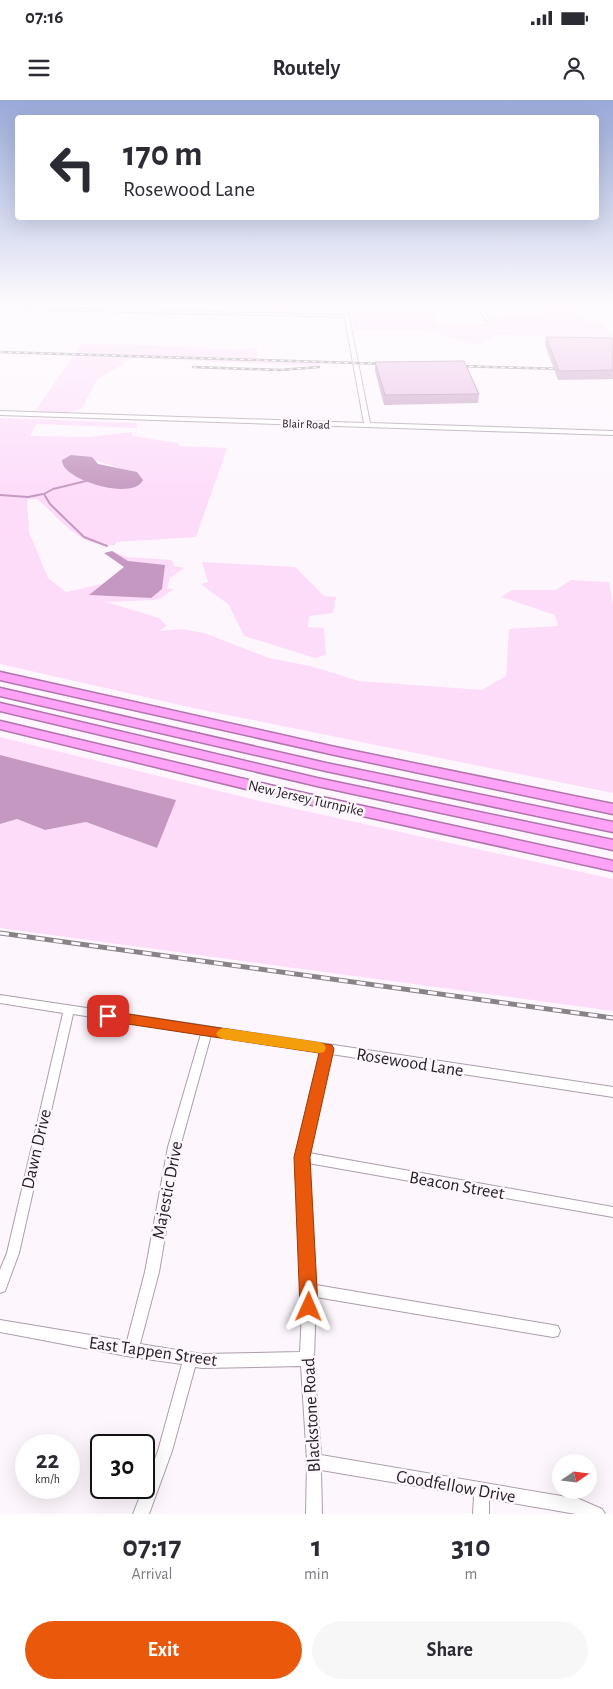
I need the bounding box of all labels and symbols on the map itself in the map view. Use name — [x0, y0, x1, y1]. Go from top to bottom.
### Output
street label: Blair Road — [282, 417, 330, 431]
street label: New Jersey Turnpike — [247, 778, 365, 819]
pin — [87, 995, 129, 1037]
street label: Rosewood Lane — [355, 1046, 465, 1080]
street label: Dawn Drive — [19, 1107, 55, 1191]
street label: Majestic Drive — [150, 1140, 186, 1241]
street label: Beacon Street — [408, 1169, 506, 1203]
position arrow — [282, 1280, 334, 1332]
street label: East Tappen Street — [88, 1334, 218, 1370]
street label: Blackstone Road — [300, 1357, 324, 1473]
speed limit sign: 30 — [90, 1434, 155, 1499]
north arrow — [552, 1454, 598, 1499]
street label: Goodfellow Drive — [395, 1468, 517, 1506]

